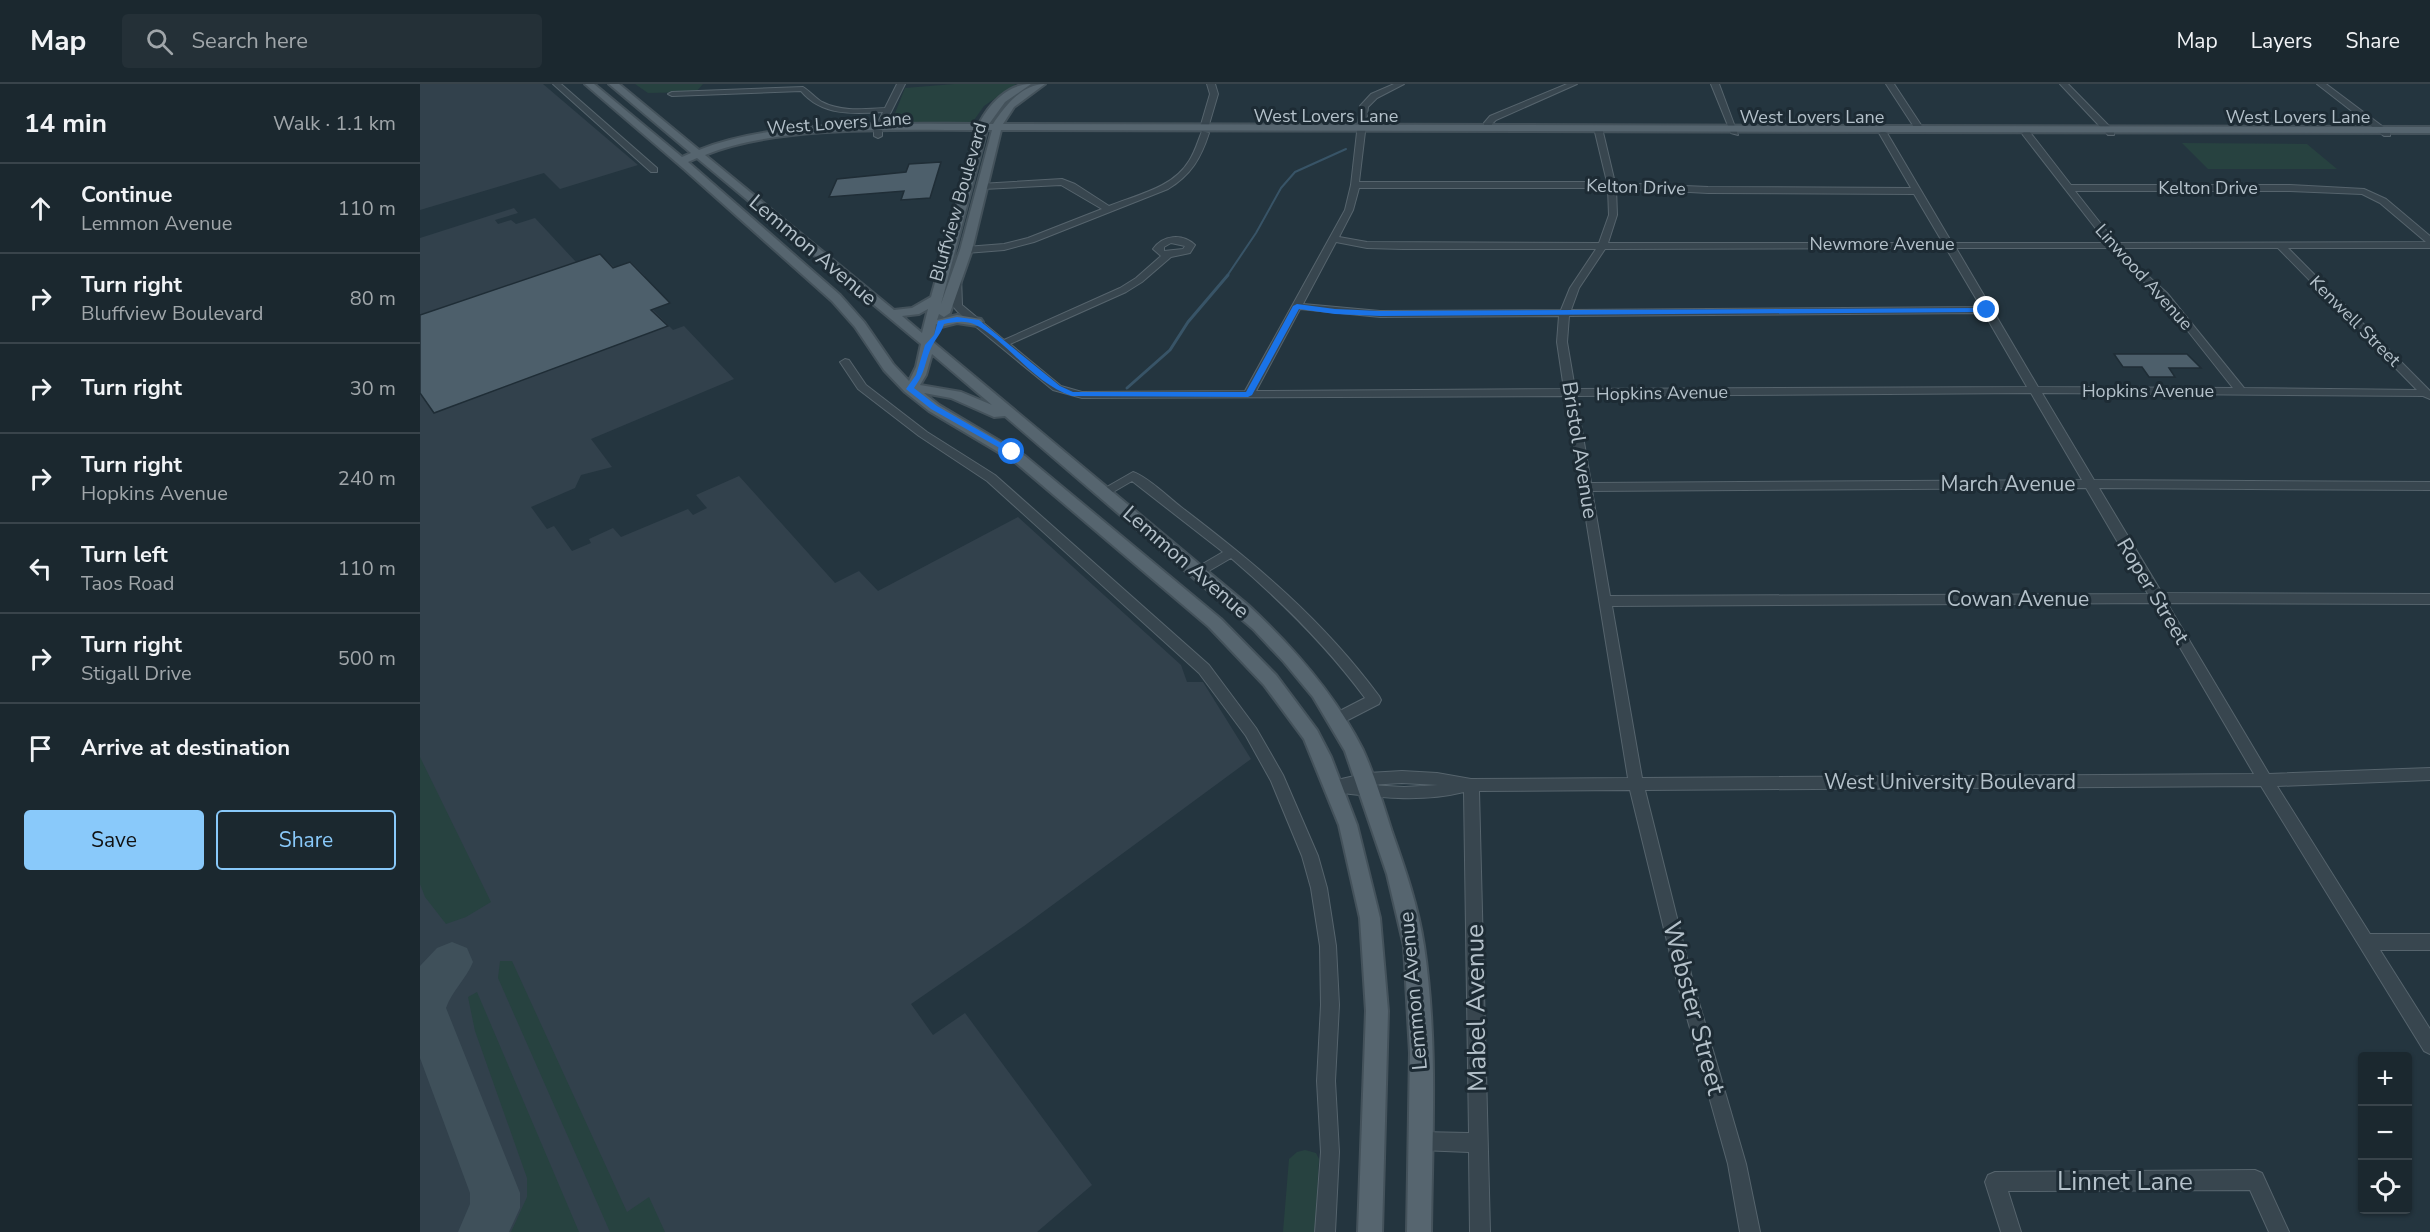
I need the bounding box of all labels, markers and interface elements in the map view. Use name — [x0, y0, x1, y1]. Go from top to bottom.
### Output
search box — [122, 14, 542, 68]
text: Map — [30, 22, 86, 60]
icon: search — [143, 25, 176, 58]
text: Search here — [191, 26, 308, 56]
text: Map — [2176, 27, 2218, 55]
text: Layers — [2251, 27, 2312, 55]
text: Share — [2345, 27, 2400, 55]
street label: West Lovers Lane — [1254, 104, 1398, 128]
street label: West Lovers Lane — [1740, 105, 1884, 129]
street label: West Lovers Lane — [2226, 105, 2370, 129]
text: 14 min — [24, 106, 107, 141]
street label: West Lovers Lane — [766, 106, 912, 140]
text: Walk · 1.1 km — [273, 110, 396, 137]
street label: Bluffview Boulevard — [924, 120, 992, 284]
street label: Kelton Drive — [1586, 173, 1686, 201]
street label: Kelton Drive — [2158, 176, 2258, 200]
text: Continue — [81, 180, 172, 210]
street label: Lemmon Avenue — [743, 188, 883, 312]
icon: ahead — [24, 192, 57, 225]
text: 110 m — [338, 195, 396, 222]
text: Lemmon Avenue — [81, 210, 232, 237]
street label: Linwood Avenue — [2090, 219, 2198, 335]
street label: Newmore Avenue — [1809, 232, 1955, 256]
text: Turn right — [81, 270, 182, 300]
street label: Kenwell Street — [2304, 270, 2406, 372]
icon: right — [24, 282, 57, 315]
text: 80 m — [350, 285, 396, 312]
route end — [1973, 296, 1999, 322]
text: Bluffview Boulevard — [81, 300, 264, 327]
icon: right — [24, 372, 57, 405]
text: Turn right — [81, 373, 182, 403]
text: 30 m — [350, 375, 396, 402]
street label: Bristol Avenue — [1555, 379, 1605, 521]
street label: Hopkins Avenue — [2082, 379, 2214, 403]
street label: Hopkins Avenue — [1596, 380, 1728, 406]
route start — [998, 438, 1024, 464]
text: Turn right — [81, 450, 182, 480]
icon: right — [24, 462, 57, 495]
text: 240 m — [338, 465, 396, 492]
street label: March Avenue — [1941, 470, 2075, 498]
text: Hopkins Avenue — [81, 480, 228, 507]
street label: Lemmon Avenue — [1117, 499, 1255, 625]
street label: Roper Street — [2110, 533, 2196, 650]
text: Turn left — [81, 540, 168, 570]
icon: left — [24, 552, 57, 585]
text: 110 m — [338, 555, 396, 582]
text: Taos Road — [81, 570, 175, 597]
street label: Cowan Avenue — [1947, 585, 2089, 613]
text: Turn right — [81, 630, 182, 660]
icon: right — [24, 642, 57, 675]
text: 500 m — [338, 645, 396, 672]
text: Stigall Drive — [81, 660, 192, 687]
icon: arrive — [24, 732, 57, 765]
text: Arrive at destination — [81, 733, 290, 763]
street label: West University Boulevard — [1824, 768, 2076, 796]
button: Save — [24, 810, 204, 870]
button: Share — [216, 810, 396, 870]
street label: Lemmon Avenue — [1392, 911, 1434, 1071]
street label: Webster Street — [1654, 917, 1734, 1099]
street label: Mabel Avenue — [1457, 924, 1495, 1092]
map controls — [2358, 1052, 2412, 1214]
button: + — [2358, 1052, 2412, 1106]
button: − — [2358, 1106, 2412, 1160]
button: locate — [2358, 1160, 2412, 1214]
street label: Linnet Lane — [2057, 1164, 2193, 1199]

